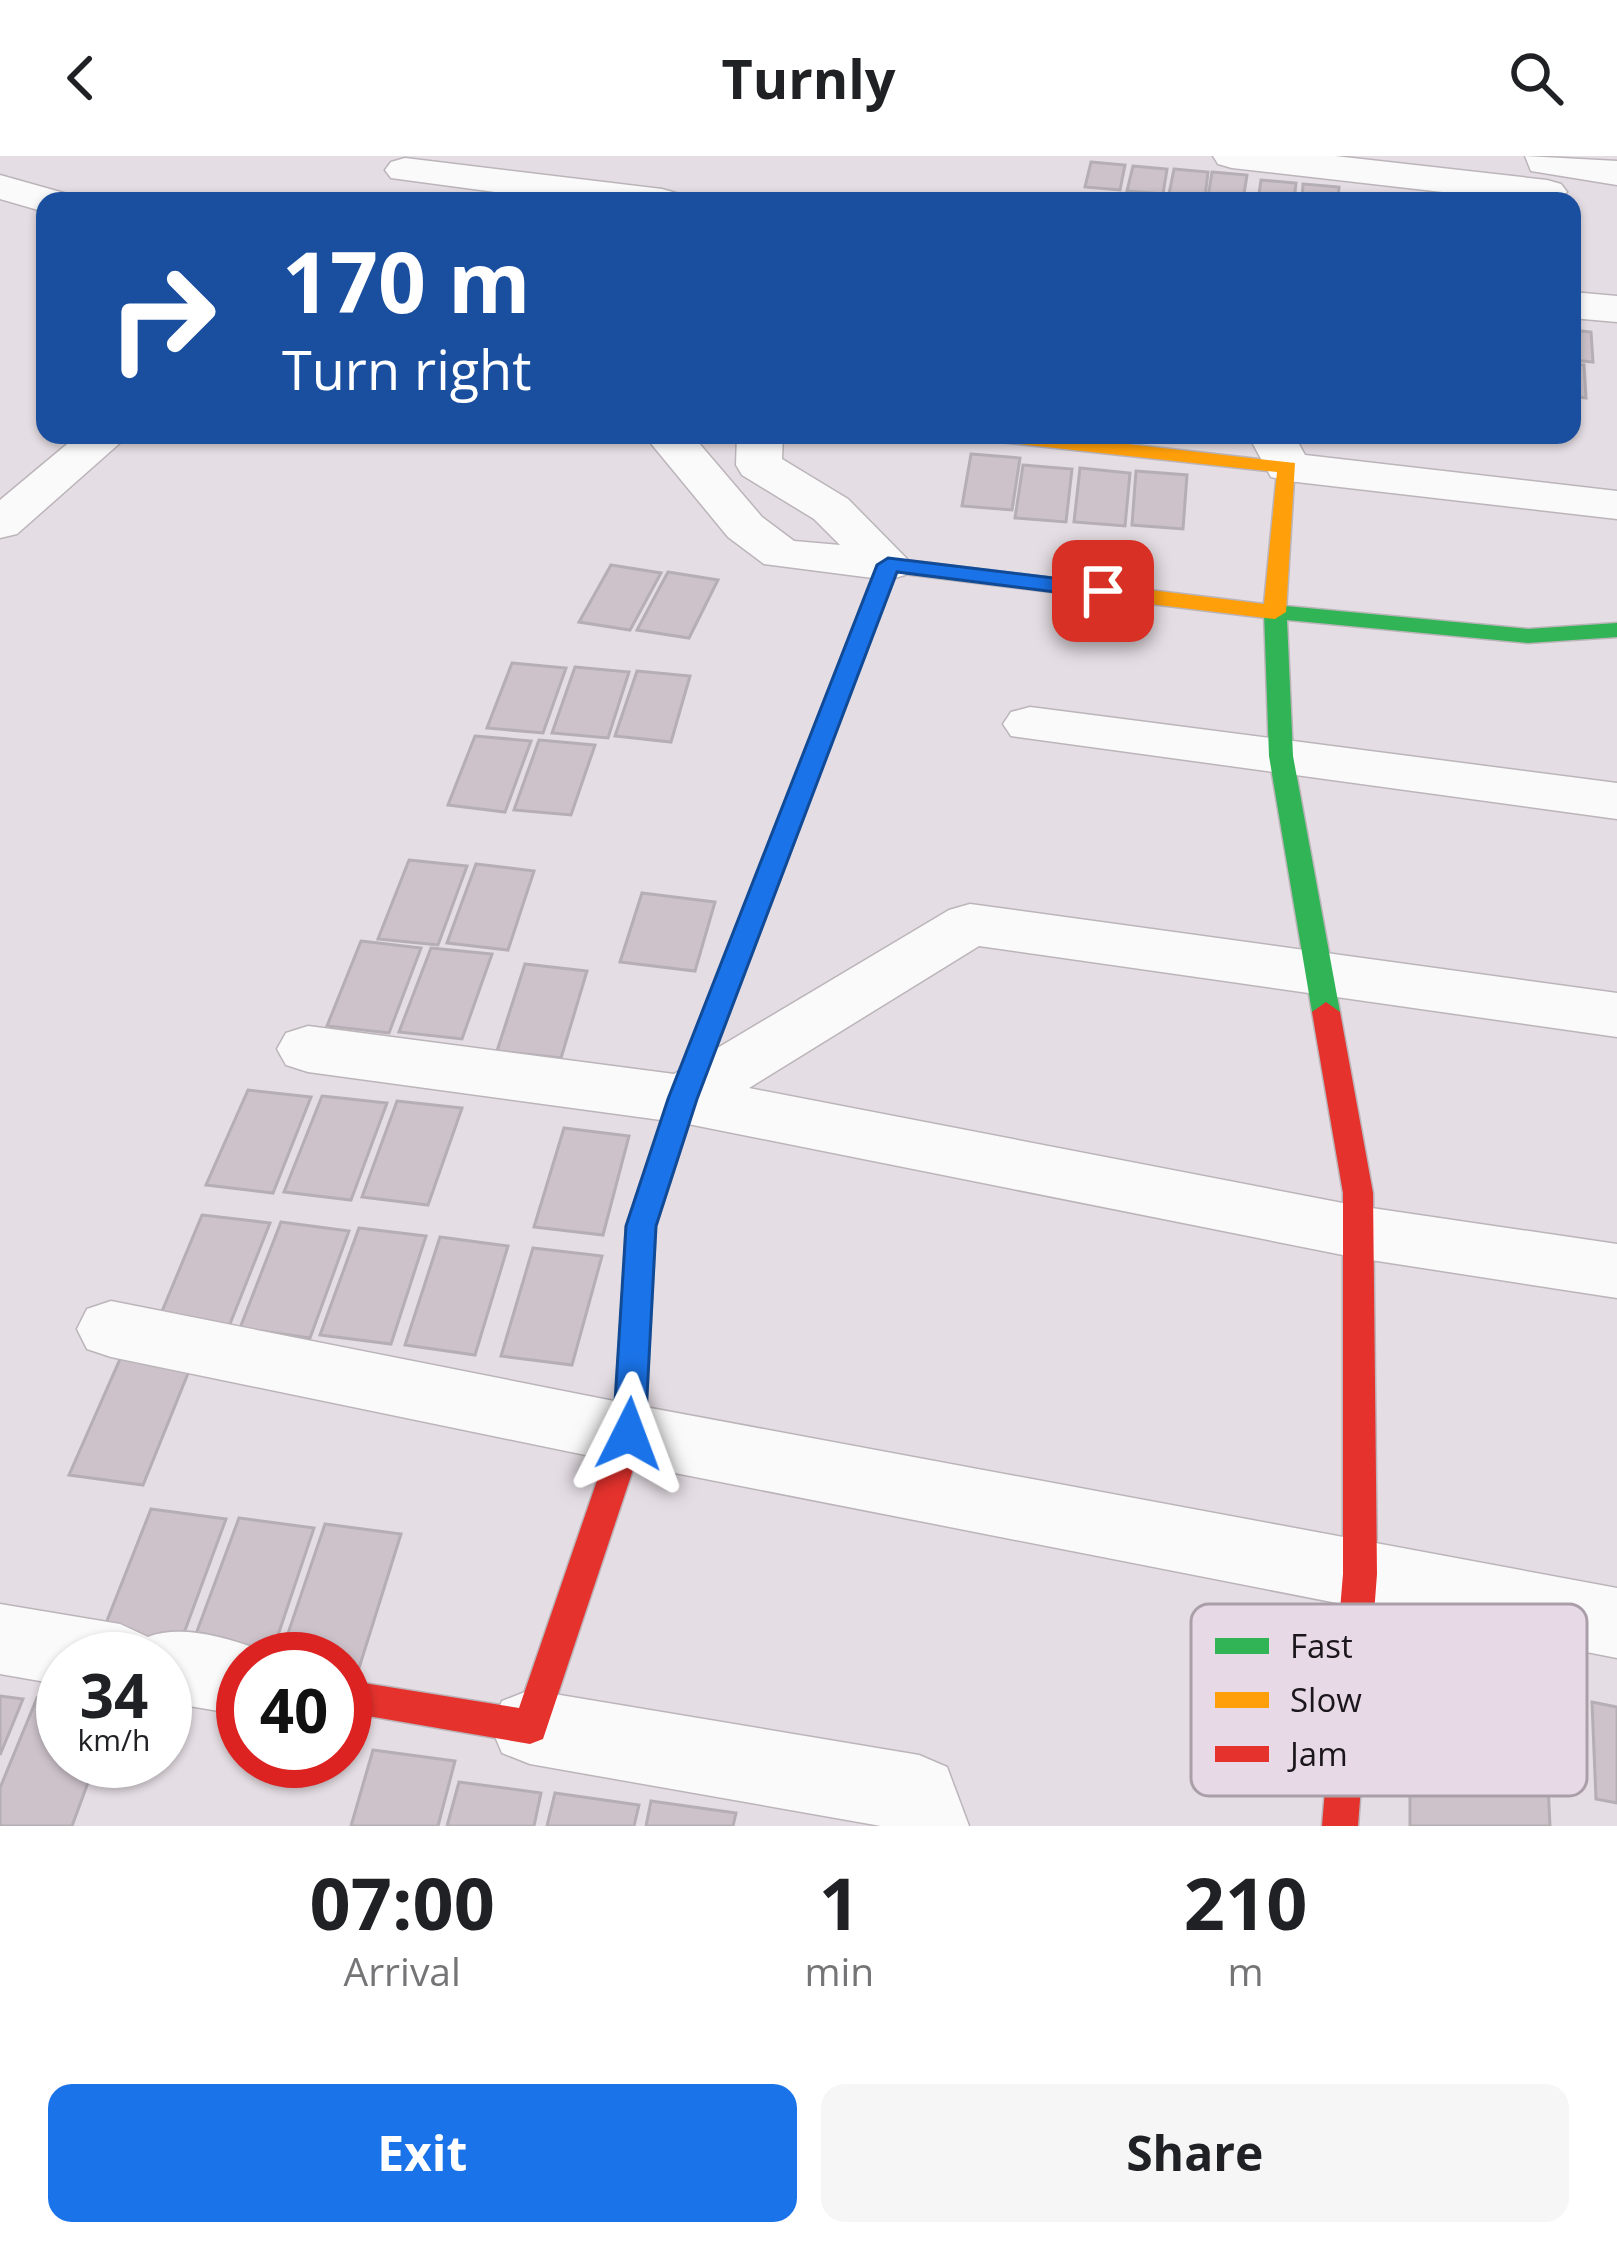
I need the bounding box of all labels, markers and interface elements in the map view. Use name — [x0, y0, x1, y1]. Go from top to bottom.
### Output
text: Turnly — [722, 41, 895, 115]
icon: back — [48, 45, 114, 111]
icon: search — [1503, 45, 1569, 111]
text: 170 m — [282, 223, 530, 338]
icon: right — [84, 240, 240, 396]
text: Turn right — [282, 332, 531, 406]
pin — [1052, 540, 1154, 642]
icon: arrive — [1070, 558, 1136, 624]
position arrow — [566, 1371, 692, 1497]
legend — [1191, 1604, 1587, 1796]
text: Fast — [1290, 1623, 1353, 1668]
speed limit sign: 40 — [216, 1632, 372, 1788]
text: 34 — [80, 1654, 148, 1736]
text: Slow — [1290, 1677, 1362, 1722]
text: km/h — [78, 1719, 150, 1760]
text: Jam — [1287, 1731, 1348, 1776]
text: 07:00 — [310, 1853, 495, 1951]
text: 1 — [819, 1853, 860, 1951]
text: 210 — [1184, 1853, 1307, 1951]
text: Arrival — [344, 1944, 461, 1997]
text: min — [804, 1944, 874, 1997]
text: m — [1228, 1944, 1264, 1997]
button: Exit — [48, 2084, 797, 2222]
button: Share — [821, 2084, 1569, 2222]

